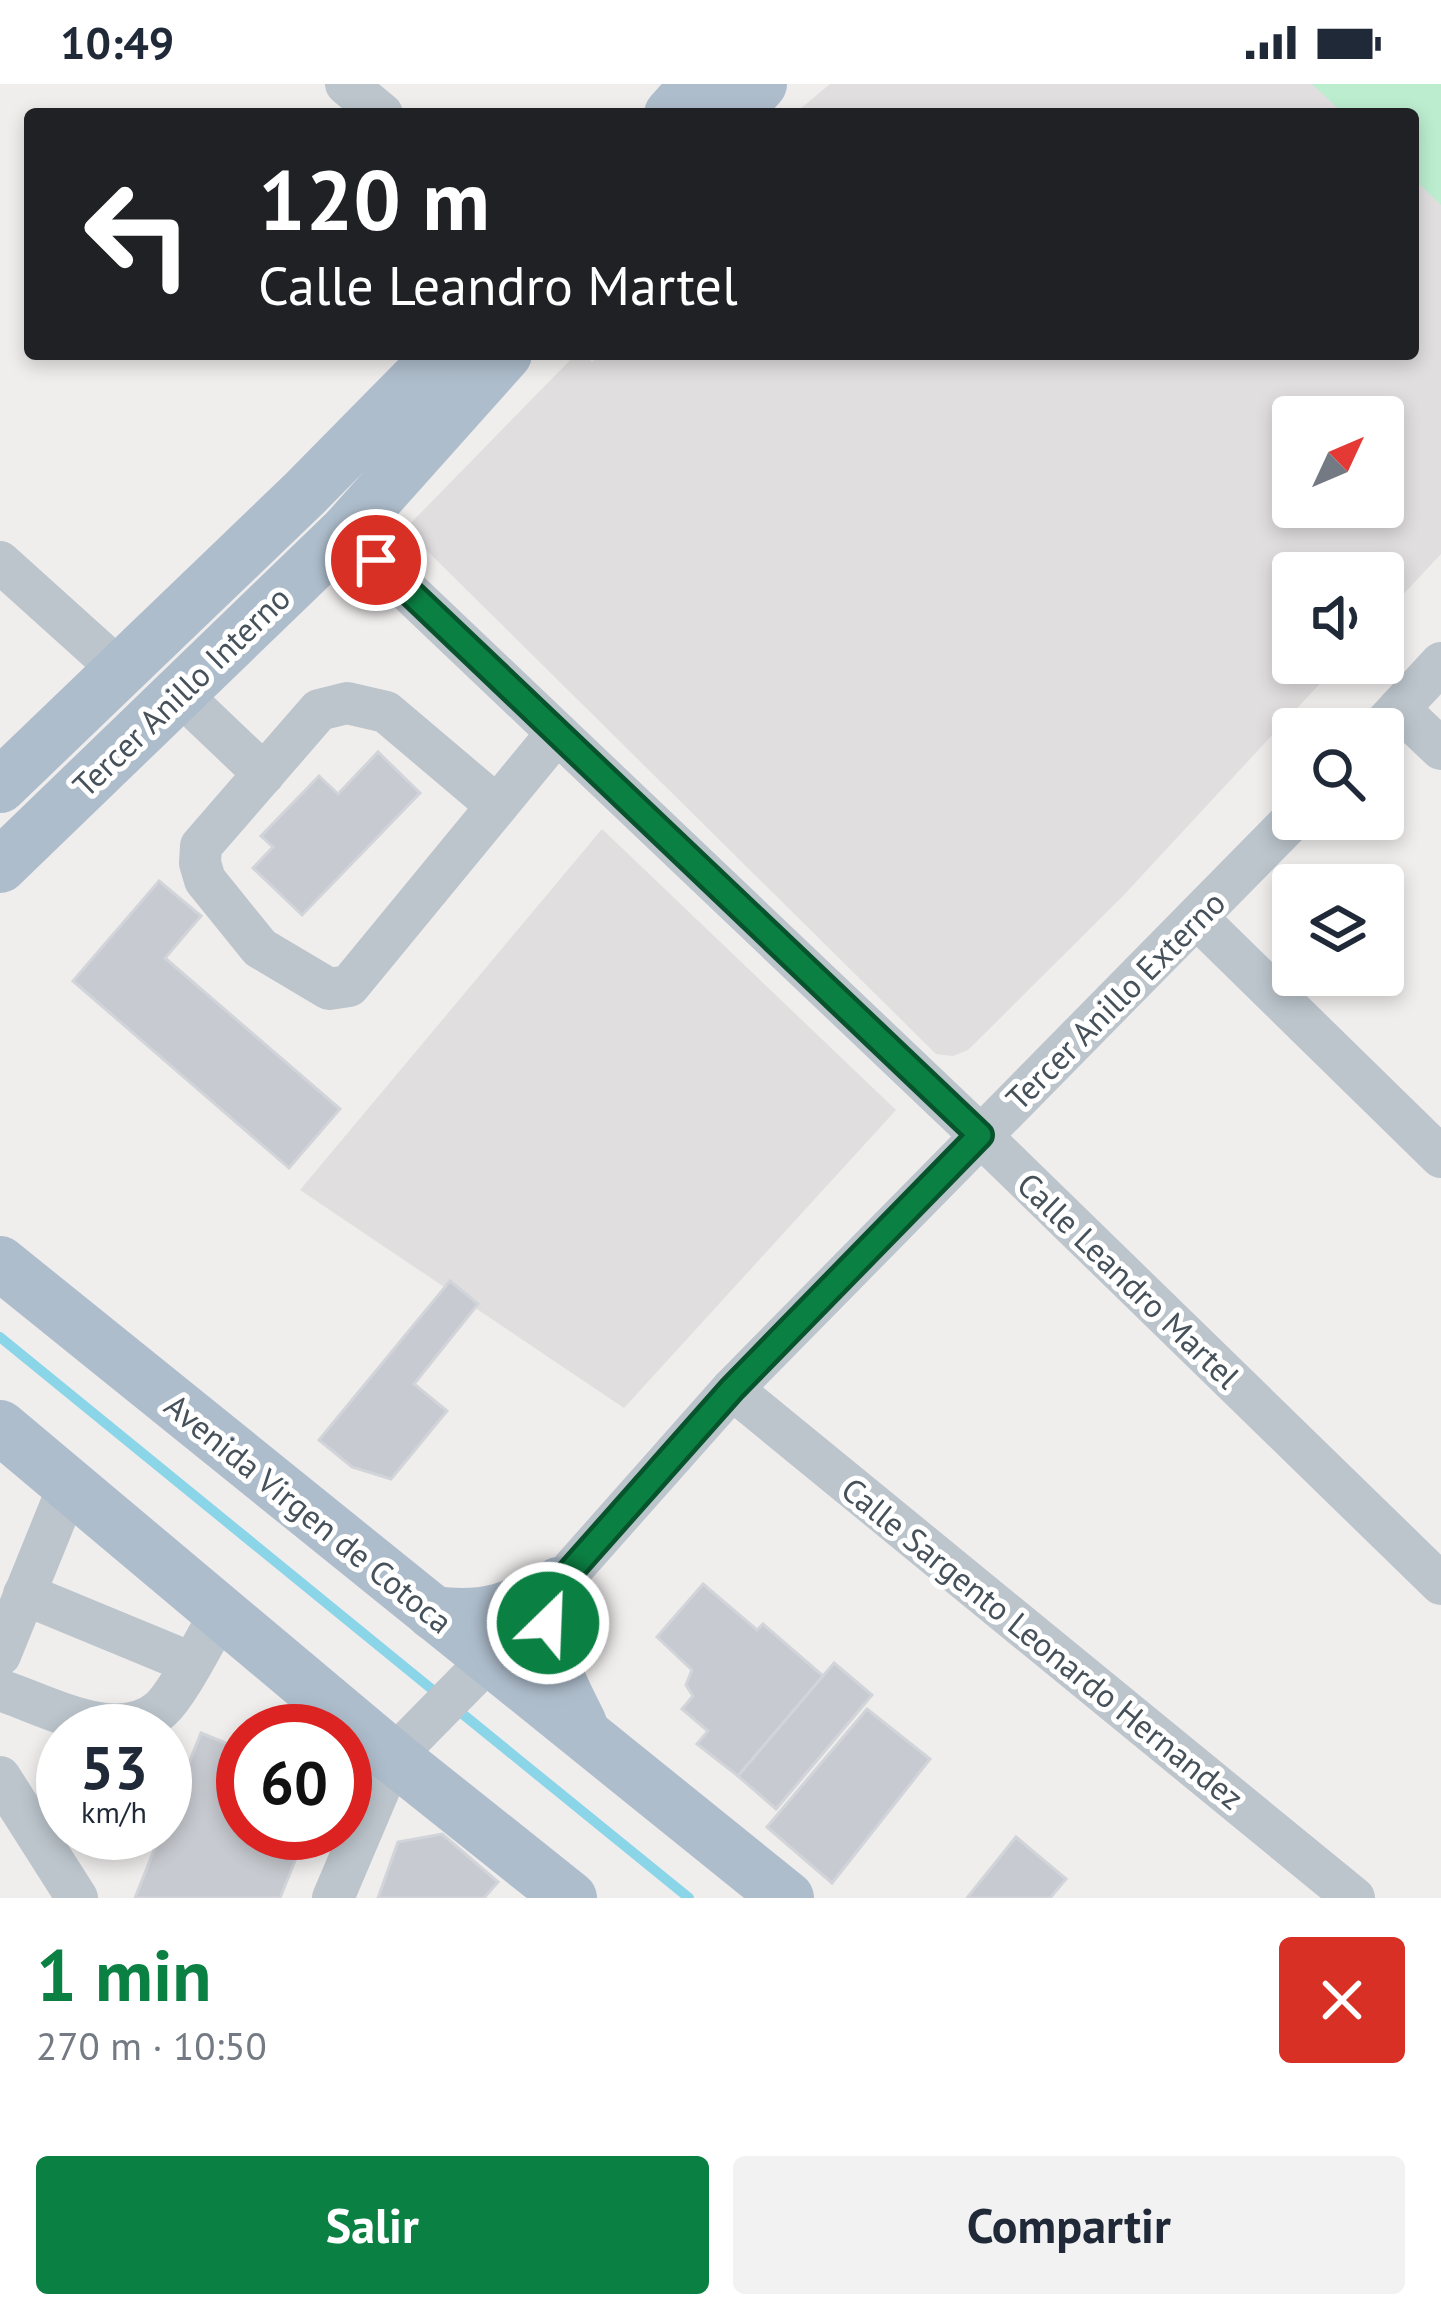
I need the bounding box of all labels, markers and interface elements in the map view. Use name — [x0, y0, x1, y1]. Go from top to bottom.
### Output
text: 10:49 — [60, 13, 174, 71]
text: 120 m — [258, 144, 490, 253]
icon: left — [60, 156, 216, 312]
text: Calle Leandro Martel — [258, 250, 738, 320]
north arrow — [1272, 396, 1404, 528]
map controls — [1272, 396, 1404, 996]
pin — [325, 509, 427, 611]
icon: arrive — [343, 527, 409, 593]
button: sound — [1272, 552, 1404, 684]
street label: Tercer Anillo Interno — [63, 576, 299, 806]
button: search — [1272, 708, 1404, 840]
button: layers — [1272, 864, 1404, 996]
street label: Tercer Anillo Externo — [996, 881, 1234, 1119]
street label: Calle Leandro Martel — [1009, 1163, 1250, 1398]
street label: Avenida Virgen de Cotoca — [156, 1384, 462, 1642]
street label: Calle Sargento Leonardo Hernandez — [833, 1467, 1253, 1819]
position arrow — [485, 1560, 611, 1686]
speed limit sign: 60 — [216, 1704, 372, 1860]
text: 53 — [80, 1728, 148, 1806]
text: km/h — [81, 1792, 147, 1831]
text: 1 min — [36, 1928, 212, 2021]
button: close — [1279, 1937, 1405, 2063]
text: 270 m · 10:50 — [36, 2020, 267, 2071]
button: Salir — [36, 2156, 709, 2294]
button: Compartir — [733, 2156, 1405, 2294]

